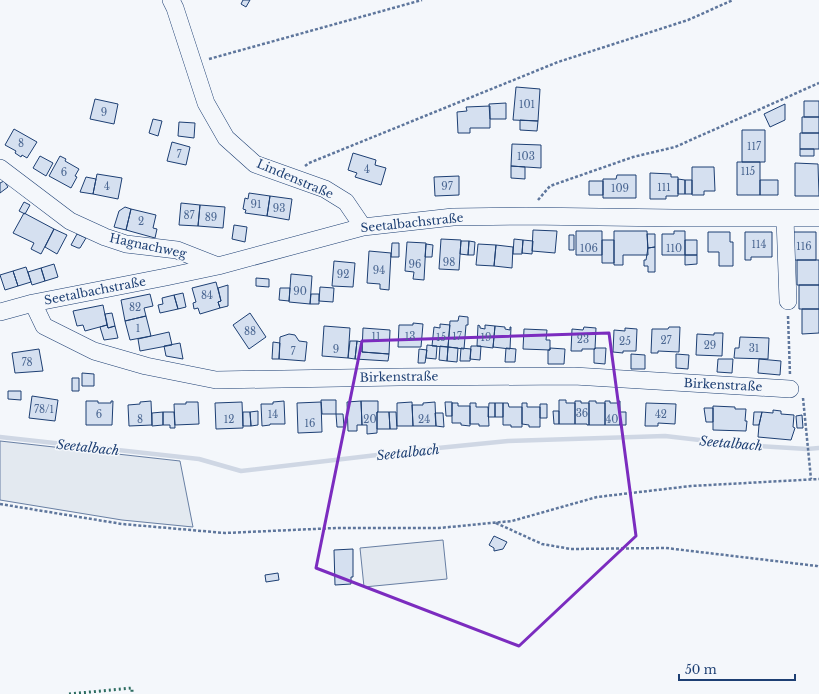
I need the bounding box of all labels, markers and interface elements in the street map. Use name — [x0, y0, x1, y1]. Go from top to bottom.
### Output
house number: 101 — [519, 98, 535, 111]
house number: 9 — [101, 106, 107, 119]
house number: 8 — [18, 137, 24, 150]
house number: 117 — [747, 140, 762, 153]
house number: 7 — [176, 148, 182, 161]
house number: 103 — [517, 150, 535, 163]
street label: Lindenstraße — [255, 156, 336, 201]
house number: 4 — [364, 163, 370, 176]
house number: 115 — [741, 165, 756, 178]
house number: 6 — [61, 166, 67, 179]
house number: 4 — [104, 180, 110, 193]
house number: 97 — [441, 180, 454, 193]
house number: 111 — [657, 181, 671, 194]
house number: 109 — [611, 182, 629, 195]
house number: 91 — [251, 198, 261, 211]
house number: 93 — [273, 202, 285, 215]
house number: 87 — [183, 209, 196, 222]
street label: Seetalbachstraße — [360, 210, 464, 235]
house number: 89 — [205, 211, 217, 224]
house number: 2 — [138, 215, 144, 228]
street label: Hagnachweg — [108, 230, 189, 261]
house number: 114 — [752, 238, 767, 251]
house number: 116 — [796, 240, 812, 253]
house number: 106 — [580, 242, 598, 255]
house number: 110 — [666, 242, 682, 255]
house number: 98 — [443, 256, 455, 269]
house number: 96 — [409, 258, 421, 271]
house number: 94 — [373, 264, 385, 277]
house number: 92 — [337, 268, 349, 281]
street label: Seetalbachstraße — [43, 273, 147, 308]
house number: 90 — [293, 285, 307, 298]
house number: 84 — [201, 289, 213, 302]
house number: 82 — [129, 301, 141, 314]
house number: 1 — [136, 322, 140, 335]
house number: 88 — [244, 325, 256, 338]
house number: 11 — [372, 330, 380, 343]
house number: 13 — [405, 330, 415, 343]
house number: 17 — [452, 330, 463, 343]
house number: 15 — [436, 331, 446, 344]
house number: 19 — [481, 331, 491, 344]
house number: 23 — [577, 333, 589, 346]
house number: 27 — [660, 334, 673, 347]
house number: 25 — [619, 335, 631, 348]
house number: 29 — [704, 339, 716, 352]
house number: 31 — [749, 342, 759, 355]
house number: 9 — [333, 343, 339, 356]
house number: 7 — [290, 345, 296, 358]
house number: 78 — [21, 356, 33, 369]
street label: Birkenstraße — [360, 368, 439, 385]
street label: Birkenstraße — [683, 375, 763, 394]
house number: 78/1 — [34, 403, 54, 416]
house number: 36 — [576, 407, 588, 420]
house number: 6 — [96, 408, 102, 421]
house number: 14 — [268, 408, 278, 421]
house number: 42 — [655, 408, 667, 421]
house number: 8 — [137, 413, 143, 426]
house number: 12 — [224, 413, 234, 426]
house number: 20 — [363, 413, 377, 426]
house number: 24 — [418, 413, 430, 426]
house number: 40 — [606, 413, 619, 426]
house number: 16 — [305, 417, 315, 430]
water label: Seetalbach — [699, 432, 763, 455]
water label: Seetalbach — [56, 436, 120, 459]
water label: Seetalbach — [376, 441, 440, 464]
scale bar — [679, 656, 795, 682]
text: 50 m — [685, 662, 717, 677]

